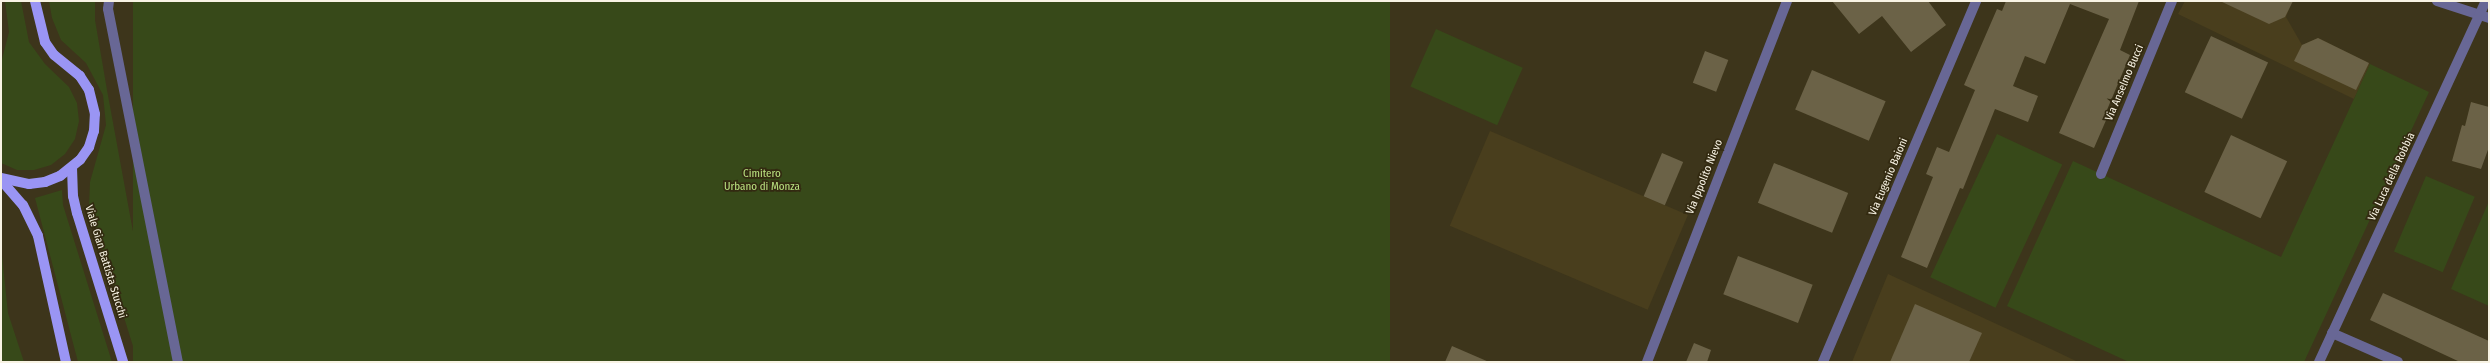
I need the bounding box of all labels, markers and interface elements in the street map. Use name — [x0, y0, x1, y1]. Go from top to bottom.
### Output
street label: Via Anselmo Bucci — [2103, 43, 2147, 123]
street label: Via Luca della Robbia — [2366, 131, 2418, 223]
street label: Via Eugenio Baioni — [1867, 136, 1911, 218]
street label: Via Ippolito Nievo — [1684, 138, 1726, 216]
park label: Cimitero Urbano di Monza — [724, 168, 800, 194]
street label: Viale Gian Battista Stucchi — [82, 204, 128, 320]

